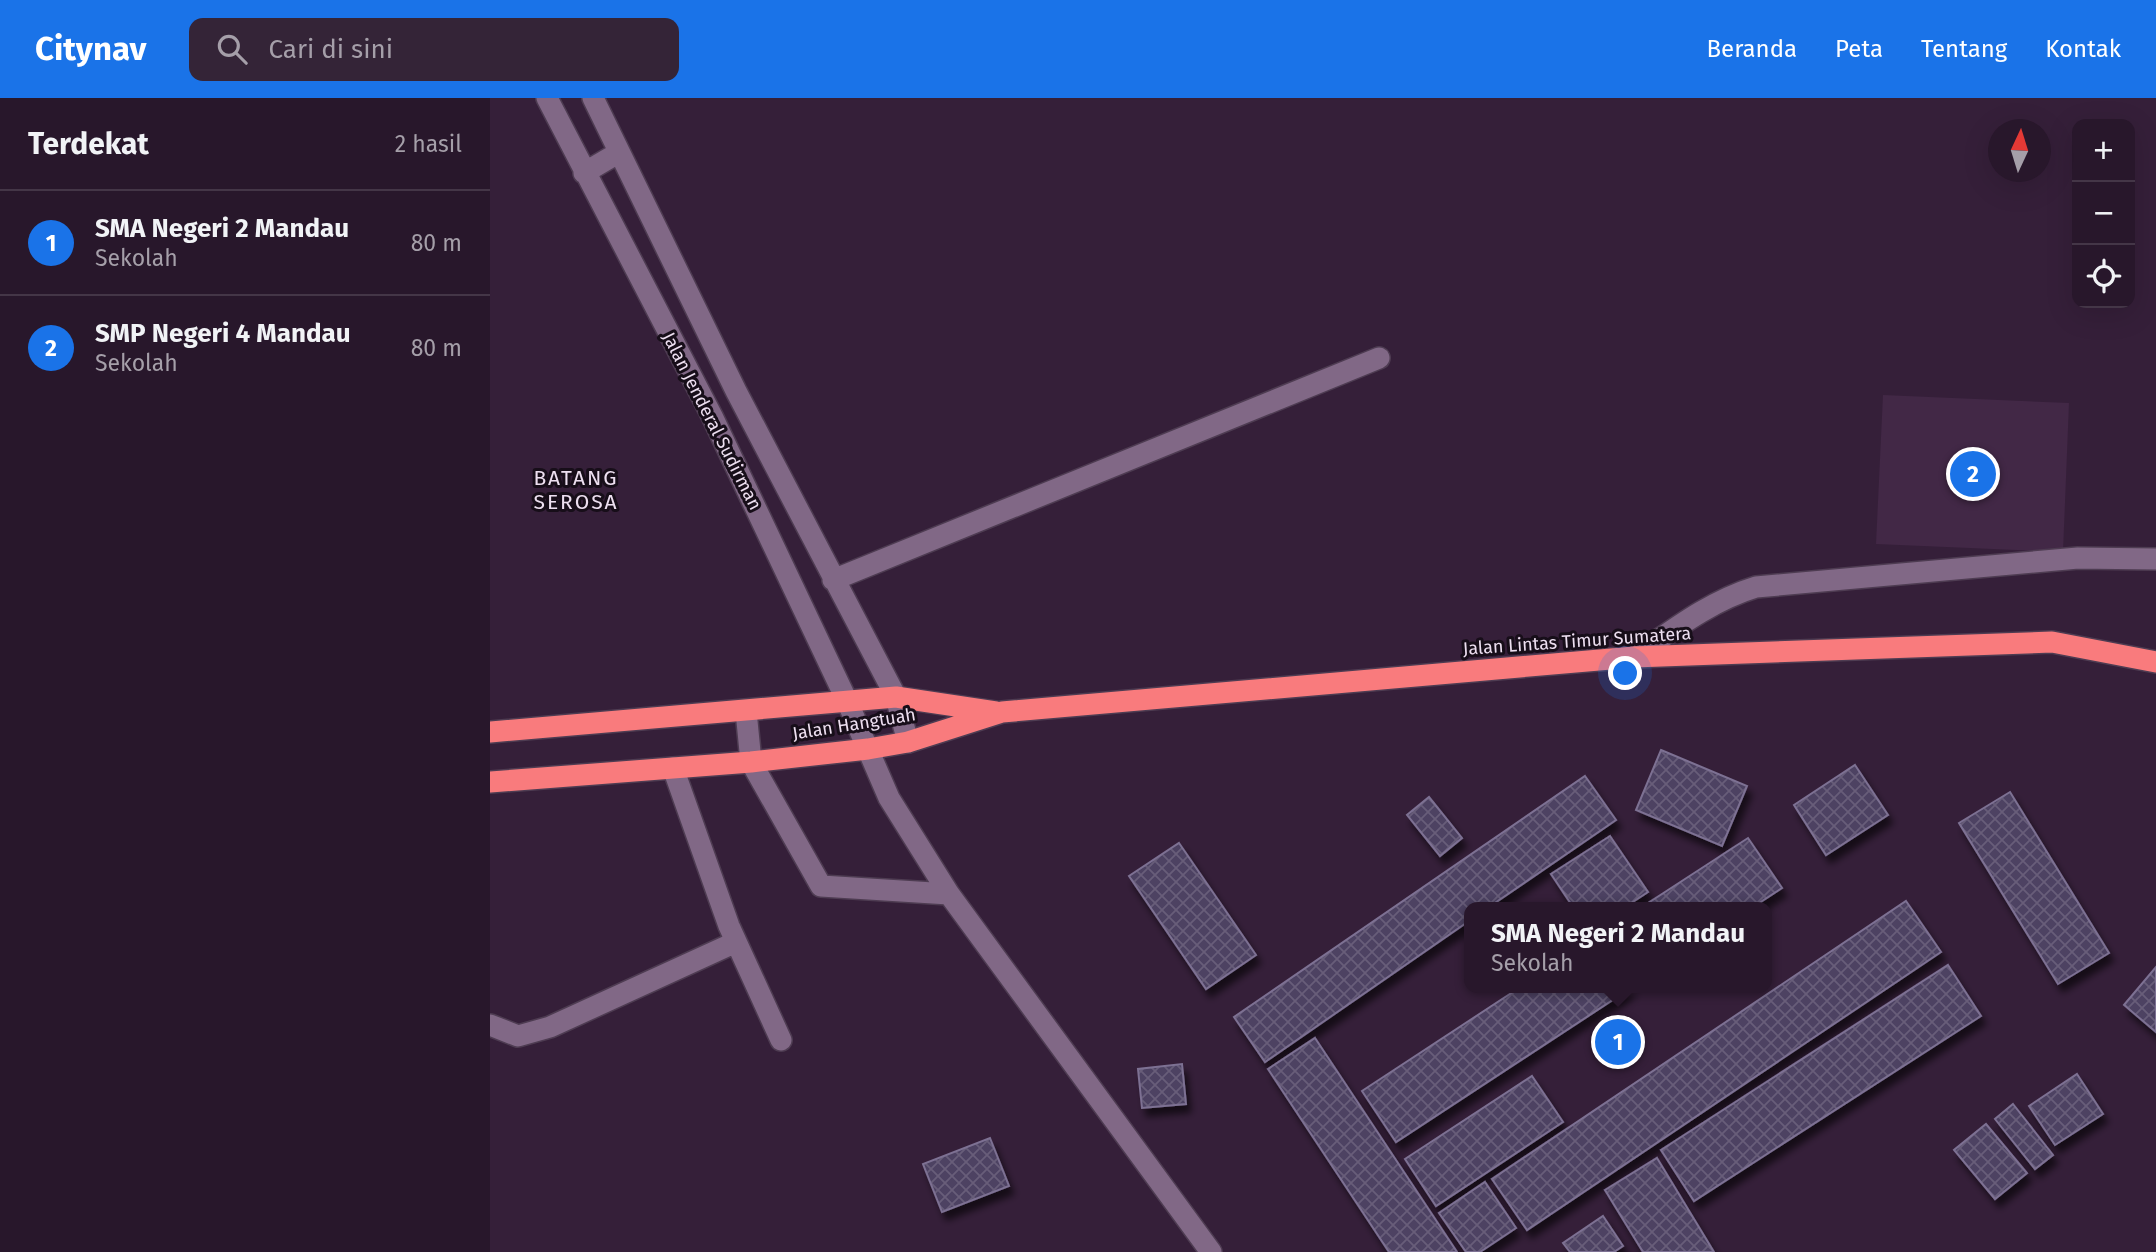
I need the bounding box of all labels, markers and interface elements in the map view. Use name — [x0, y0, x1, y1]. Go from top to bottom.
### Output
search box — [189, 18, 679, 81]
text: Citynav — [35, 29, 147, 69]
icon: search — [213, 30, 251, 68]
text: Cari di sini — [269, 34, 393, 65]
text: Beranda — [1706, 35, 1797, 63]
text: Peta — [1835, 35, 1883, 63]
text: Tentang — [1921, 35, 2007, 63]
text: Kontak — [2045, 35, 2121, 63]
north arrow — [1988, 119, 2051, 182]
map controls — [2072, 119, 2135, 308]
button: + — [2072, 119, 2135, 182]
text: Terdekat — [28, 126, 149, 162]
text: 2 hasil — [395, 130, 462, 158]
button: − — [2072, 182, 2135, 245]
text: SMA Negeri 2 Mandau — [95, 213, 349, 244]
text: 1 — [46, 229, 56, 257]
text: 80 m — [411, 229, 462, 257]
text: Sekolah — [95, 244, 178, 272]
button: locate — [2072, 245, 2135, 308]
text: SMP Negeri 4 Mandau — [95, 318, 351, 349]
street label: Jalan Jenderal Sudirman — [658, 328, 766, 514]
text: 2 — [45, 334, 57, 362]
text: 80 m — [411, 334, 462, 362]
text: Sekolah — [95, 349, 178, 377]
pin: 2 — [1950, 448, 1996, 500]
district label: BATANG SEROSA — [533, 465, 619, 515]
street label: Jalan Lintas Timur Sumatera — [1462, 622, 1692, 660]
your location — [1608, 656, 1642, 690]
street label: Jalan Hangtuah — [791, 703, 917, 745]
popup — [1464, 902, 1772, 993]
text: SMA Negeri 2 Mandau — [1491, 918, 1745, 949]
text: Sekolah — [1491, 949, 1574, 977]
pin: 1 — [1595, 1016, 1641, 1068]

